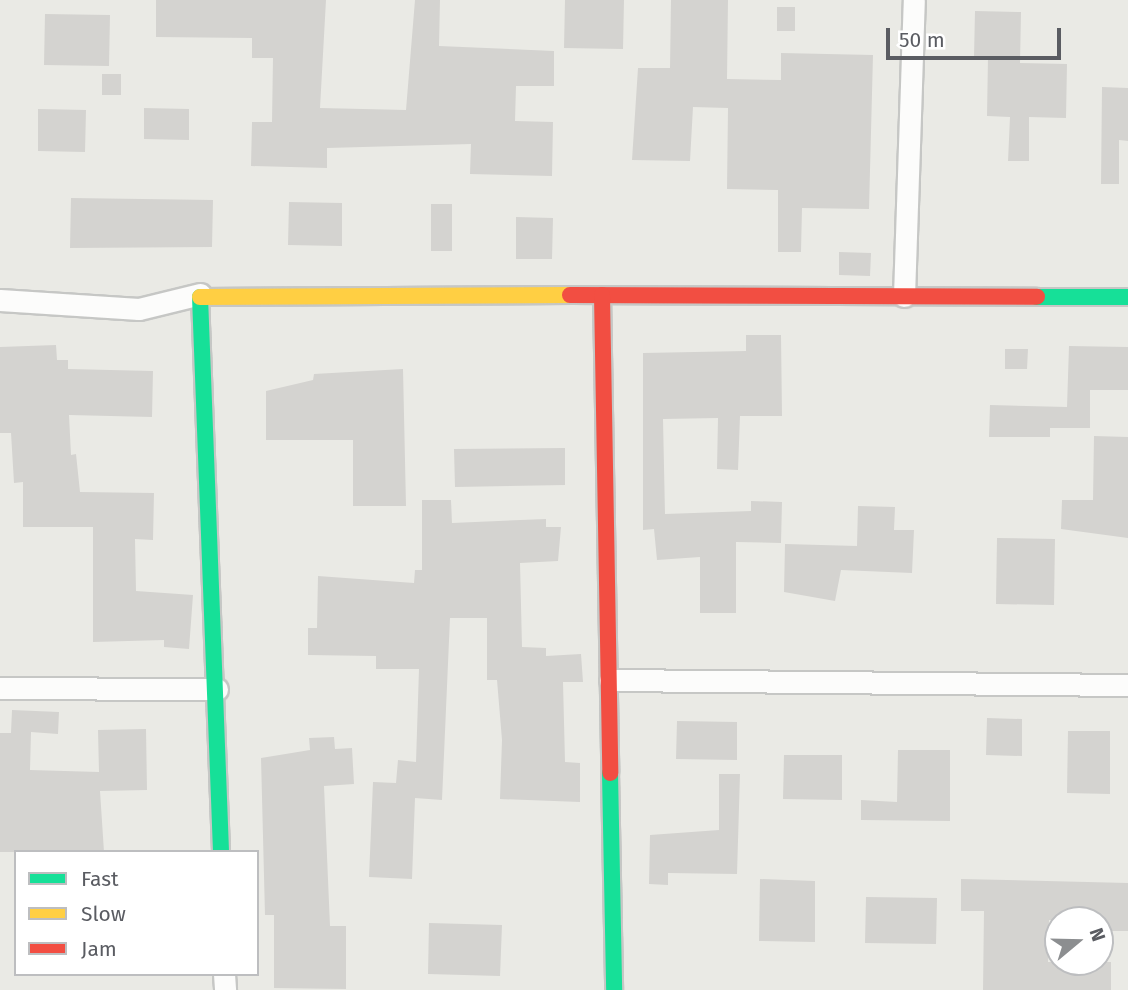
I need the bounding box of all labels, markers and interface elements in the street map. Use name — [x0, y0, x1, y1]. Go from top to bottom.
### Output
scale bar — [890, 14, 1065, 58]
text: 50 m — [899, 27, 945, 53]
legend — [14, 850, 259, 976]
text: Fast — [81, 866, 119, 892]
text: Slow — [81, 901, 126, 927]
north arrow — [1044, 906, 1114, 976]
text: N — [1085, 925, 1110, 944]
text: Jam — [81, 936, 117, 962]

